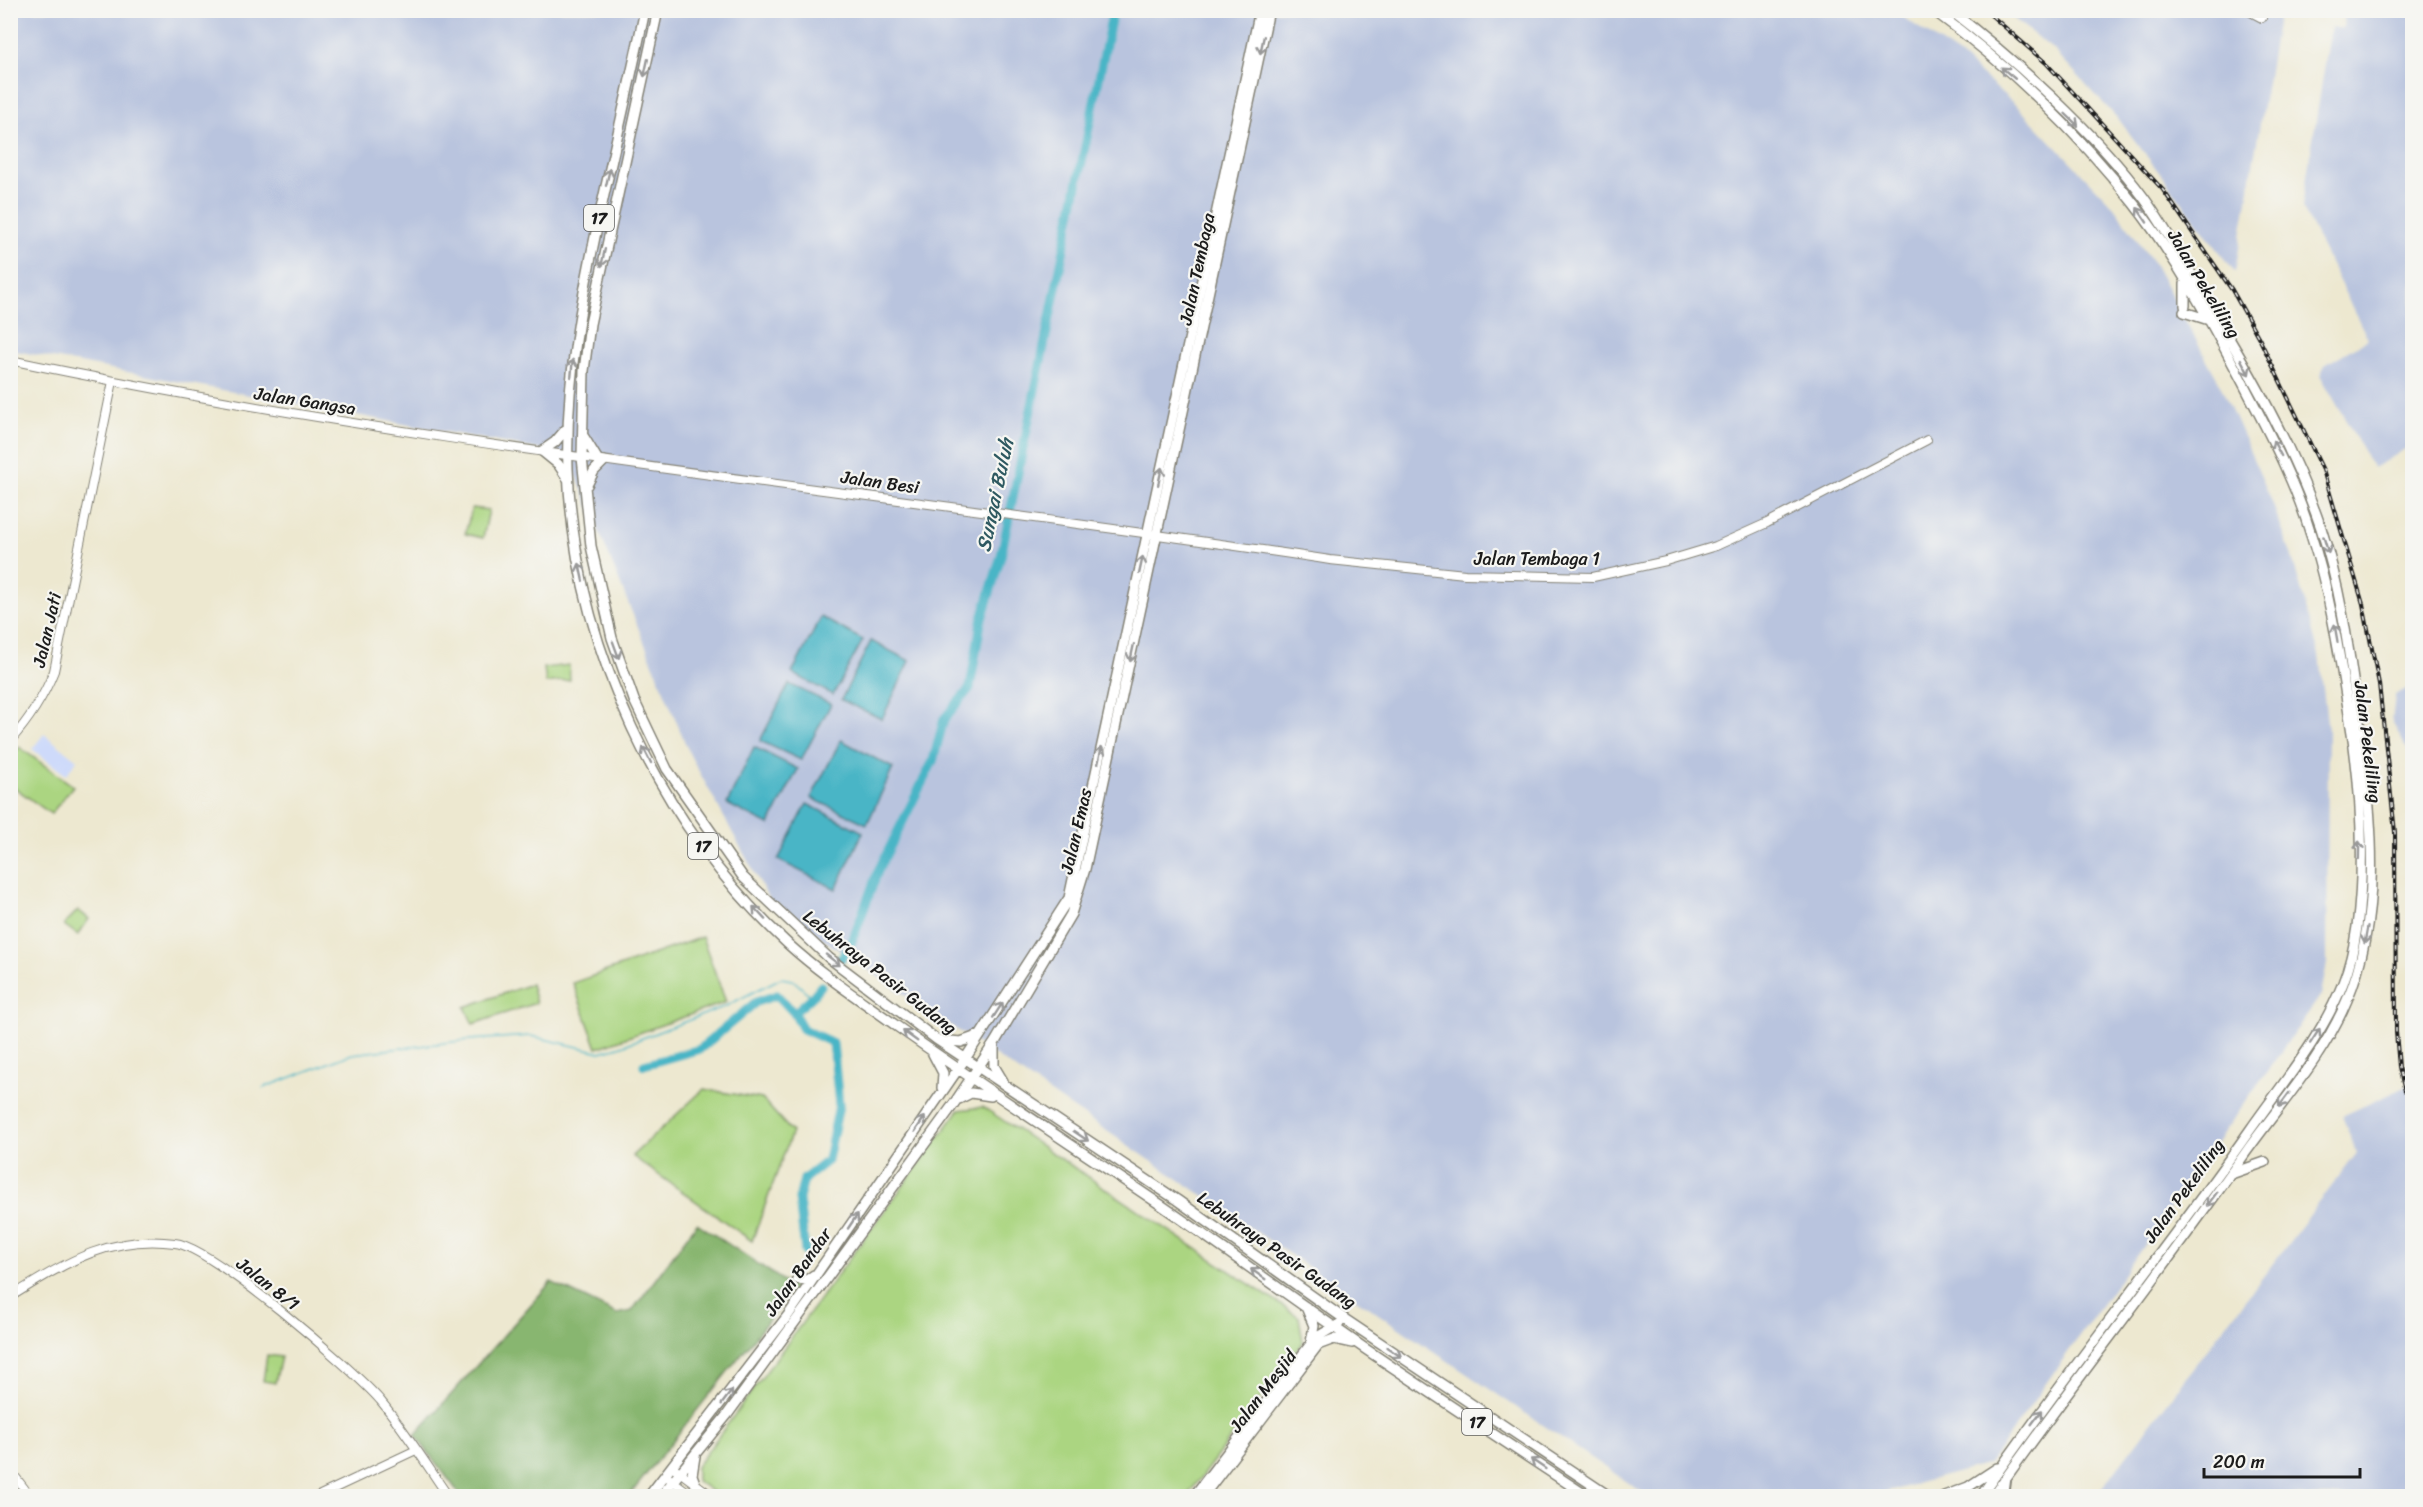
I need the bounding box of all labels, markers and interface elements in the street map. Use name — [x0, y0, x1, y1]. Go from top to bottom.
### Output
one-way arrow — [1256, 34, 1267, 54]
one-way arrow — [640, 57, 651, 77]
one-way arrow — [2000, 66, 2016, 79]
one-way arrow — [2064, 112, 2079, 127]
one-way arrow — [603, 168, 615, 187]
road number: 17 — [584, 205, 614, 231]
one-way arrow — [2135, 206, 2148, 223]
street label: Jalan Tembaga — [1169, 209, 1225, 329]
street label: Jalan Pekeliling — [2158, 222, 2249, 345]
one-way arrow — [597, 248, 608, 267]
one-way arrow — [2240, 358, 2251, 376]
one-way arrow — [567, 359, 578, 379]
street label: Jalan Gangsa — [251, 377, 358, 425]
water label: Sungai Buluh — [966, 434, 1024, 555]
one-way arrow — [2270, 439, 2282, 457]
street label: Jalan Besi — [838, 461, 922, 503]
one-way arrow — [1155, 467, 1166, 486]
one-way arrow — [2321, 535, 2332, 554]
street label: Jalan Tembaga 1 — [1473, 543, 1600, 575]
one-way arrow — [1136, 555, 1147, 575]
one-way arrow — [575, 562, 587, 581]
street label: Jalan Jati — [23, 589, 71, 671]
one-way arrow — [2330, 623, 2341, 643]
one-way arrow — [612, 640, 623, 659]
one-way arrow — [1126, 643, 1137, 663]
street label: Jalan Pekeliling — [2344, 678, 2391, 805]
one-way arrow — [640, 746, 652, 764]
one-way arrow — [1094, 746, 1106, 765]
street label: Jalan Emas — [1050, 784, 1102, 878]
road number: 17 — [688, 833, 718, 859]
one-way arrow — [2354, 840, 2365, 860]
street label: Lebuhraya Pasir Gudang — [796, 901, 964, 1043]
one-way arrow — [752, 906, 766, 921]
one-way arrow — [2360, 925, 2371, 945]
one-way arrow — [825, 954, 841, 967]
one-way arrow — [992, 1002, 1004, 1019]
one-way arrow — [2310, 1028, 2322, 1045]
one-way arrow — [902, 1029, 918, 1042]
one-way arrow — [2278, 1092, 2290, 1108]
one-way arrow — [914, 1116, 926, 1132]
one-way arrow — [1072, 1130, 1089, 1142]
street label: Jalan Pekeliling — [2134, 1132, 2233, 1251]
street label: Lebuhraya Pasir Gudang — [1190, 1183, 1364, 1317]
one-way arrow — [2206, 1191, 2219, 1207]
one-way arrow — [847, 1213, 859, 1230]
street label: Jalan Bandar — [755, 1220, 841, 1324]
street label: Jalan 8/1 — [228, 1248, 307, 1319]
one-way arrow — [1251, 1268, 1267, 1280]
street label: Jalan Mesjid — [1220, 1341, 1306, 1440]
one-way arrow — [1386, 1346, 1403, 1359]
one-way arrow — [720, 1389, 733, 1405]
road number: 17 — [1462, 1409, 1492, 1435]
one-way arrow — [2031, 1410, 2043, 1426]
scale bar — [2204, 1441, 2360, 1479]
text: 200 m — [2213, 1446, 2265, 1478]
one-way arrow — [1531, 1458, 1547, 1470]

